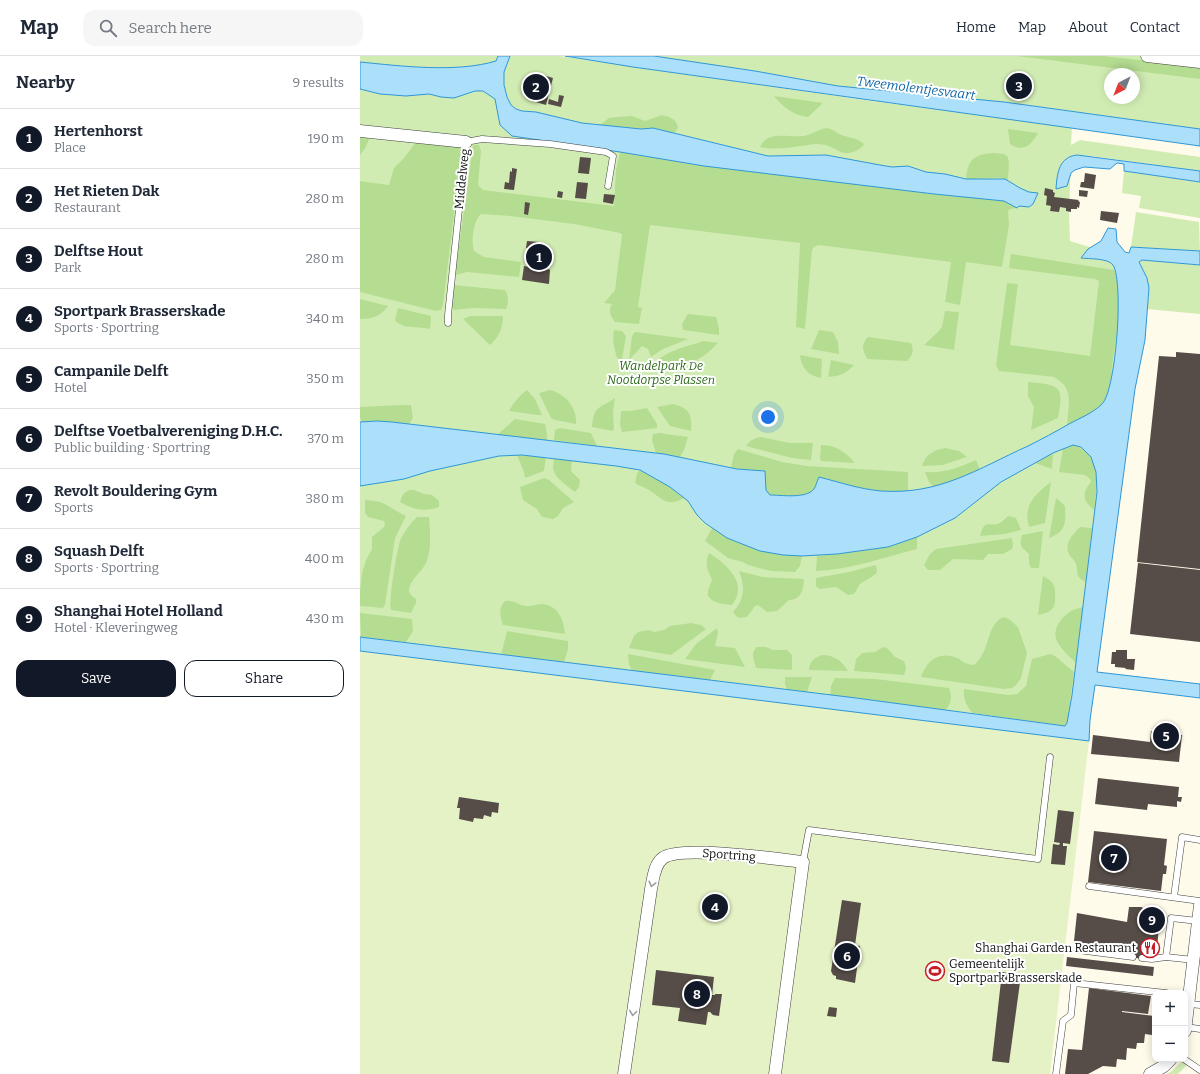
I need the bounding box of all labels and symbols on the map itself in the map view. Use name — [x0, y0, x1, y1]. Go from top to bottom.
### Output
north arrow — [1104, 68, 1140, 104]
pin: 3 — [1006, 71, 1032, 101]
pin: 2 — [523, 72, 549, 102]
water label: Tweemolentjesvaart — [856, 73, 976, 103]
street label: Middelweg — [452, 148, 472, 210]
pin: 1 — [526, 242, 552, 272]
park label: Wandelpark De Nootdorpse Plassen — [607, 359, 715, 387]
your location — [758, 407, 778, 427]
pin: 5 — [1153, 721, 1179, 751]
pin: 7 — [1101, 843, 1127, 873]
street label: Sportring — [702, 846, 756, 864]
one-way arrow — [648, 880, 657, 887]
pin: 4 — [702, 892, 728, 922]
pin: 9 — [1139, 905, 1165, 935]
restaurant icon: Shanghai Garden Restaurant — [1139, 937, 1161, 959]
pin: 6 — [834, 941, 860, 971]
place label: Shanghai Garden Restaurant — [975, 941, 1137, 955]
place label: Gemeentelijk Sportpark Brasserskade — [949, 957, 1082, 985]
sports icon: Gemeentelijk Sportpark Brasserskade — [924, 960, 946, 982]
pin: 8 — [684, 979, 710, 1009]
one-way arrow — [629, 1010, 638, 1016]

